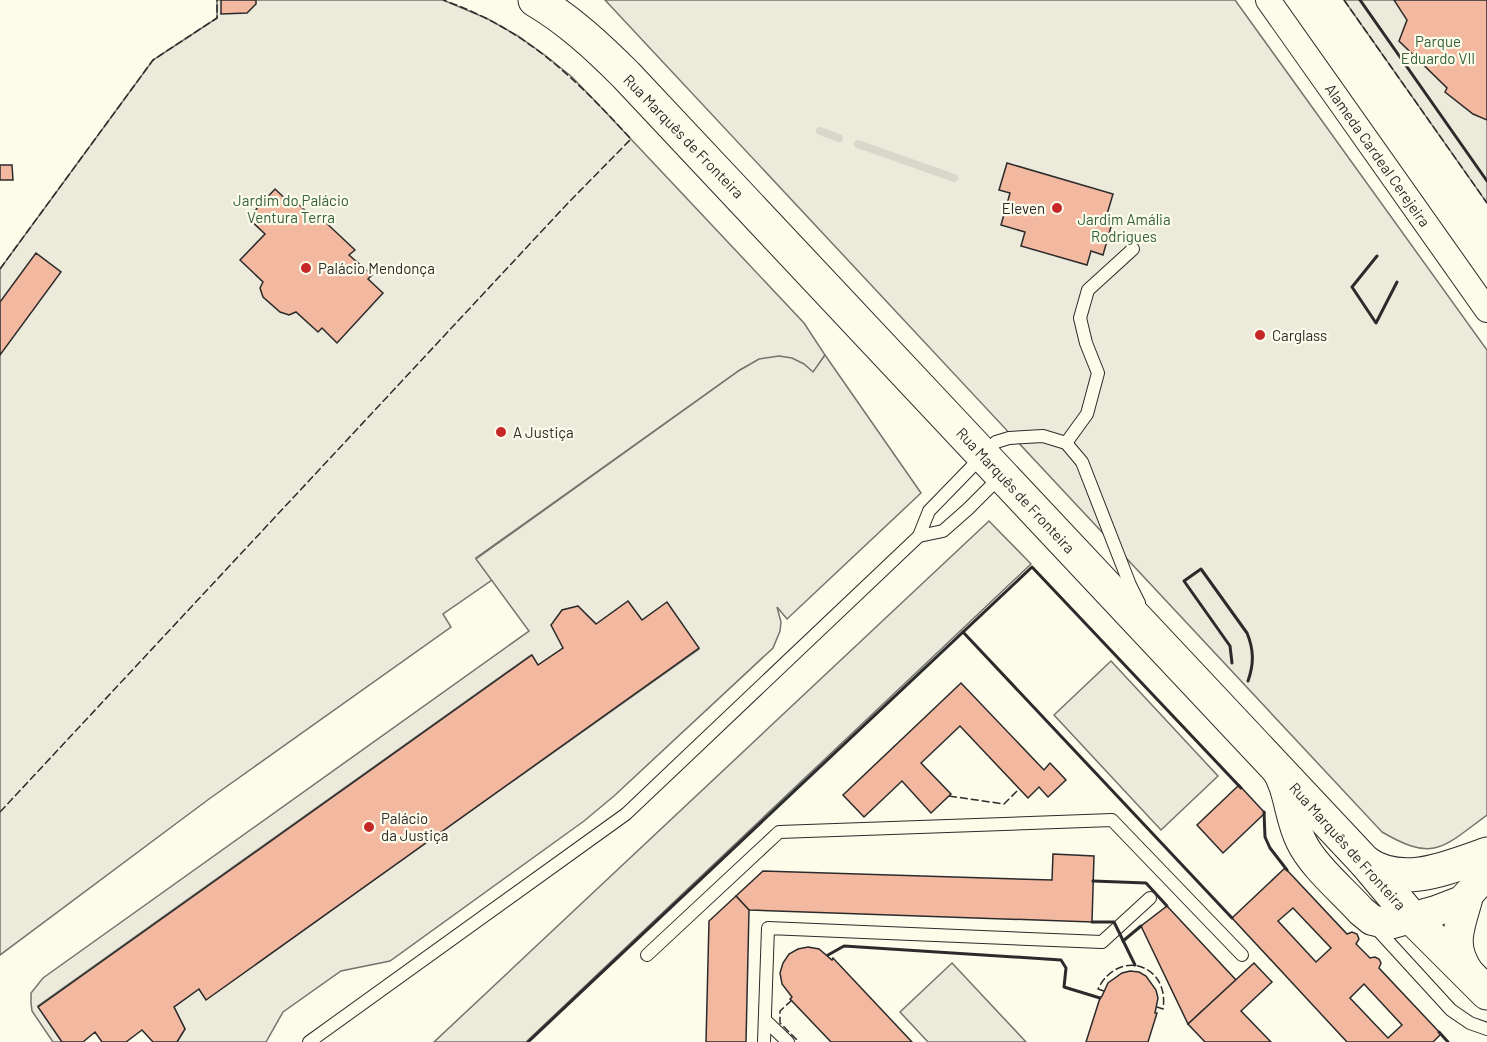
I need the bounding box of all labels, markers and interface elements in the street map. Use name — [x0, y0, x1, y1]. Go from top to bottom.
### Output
park label: Parque Eduardo VII — [1401, 32, 1475, 67]
street label: Rua Marquês de Fronteira — [620, 70, 748, 202]
street label: Alameda Cardeal Cerejeira — [1322, 80, 1434, 230]
park label: Jardim do Palácio Ventura Terra — [233, 191, 349, 226]
place label: Eleven — [1002, 199, 1045, 217]
marker: Eleven — [1050, 201, 1064, 215]
park label: Jardim Amália Rodrigues — [1077, 210, 1171, 245]
place label: Palácio Mendonça — [318, 259, 435, 277]
marker: Palácio Mendonça — [299, 261, 313, 275]
place label: Carglass — [1272, 326, 1327, 344]
marker: Carglass — [1253, 328, 1267, 342]
place label: A Justiça — [513, 423, 574, 441]
street label: Rua Marquês de Fronteira — [953, 423, 1079, 557]
marker: A Justiça — [494, 425, 508, 439]
street label: Rua Marquês de Fronteira — [1286, 779, 1410, 913]
place label: Palácio da Justiça — [381, 809, 449, 844]
marker: Palácio da Justiça — [362, 820, 376, 834]

